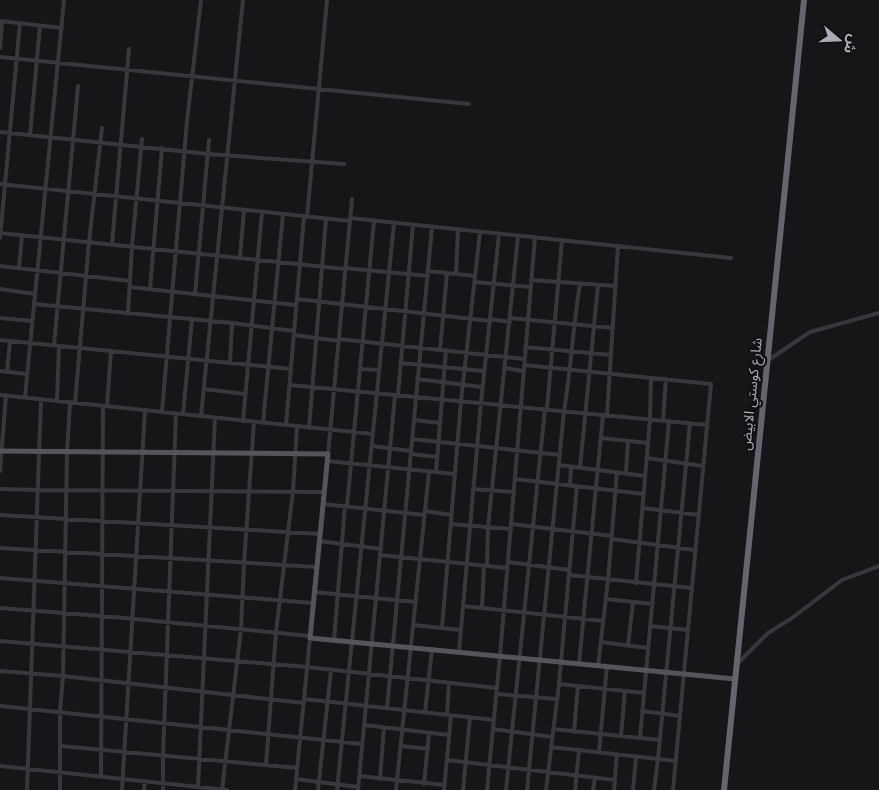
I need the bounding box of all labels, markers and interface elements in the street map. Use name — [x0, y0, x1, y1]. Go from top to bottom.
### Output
north arrow — [814, 15, 864, 65]
text: ش — [840, 32, 863, 56]
street label: شارع كوستي الابيض — [736, 337, 768, 451]

